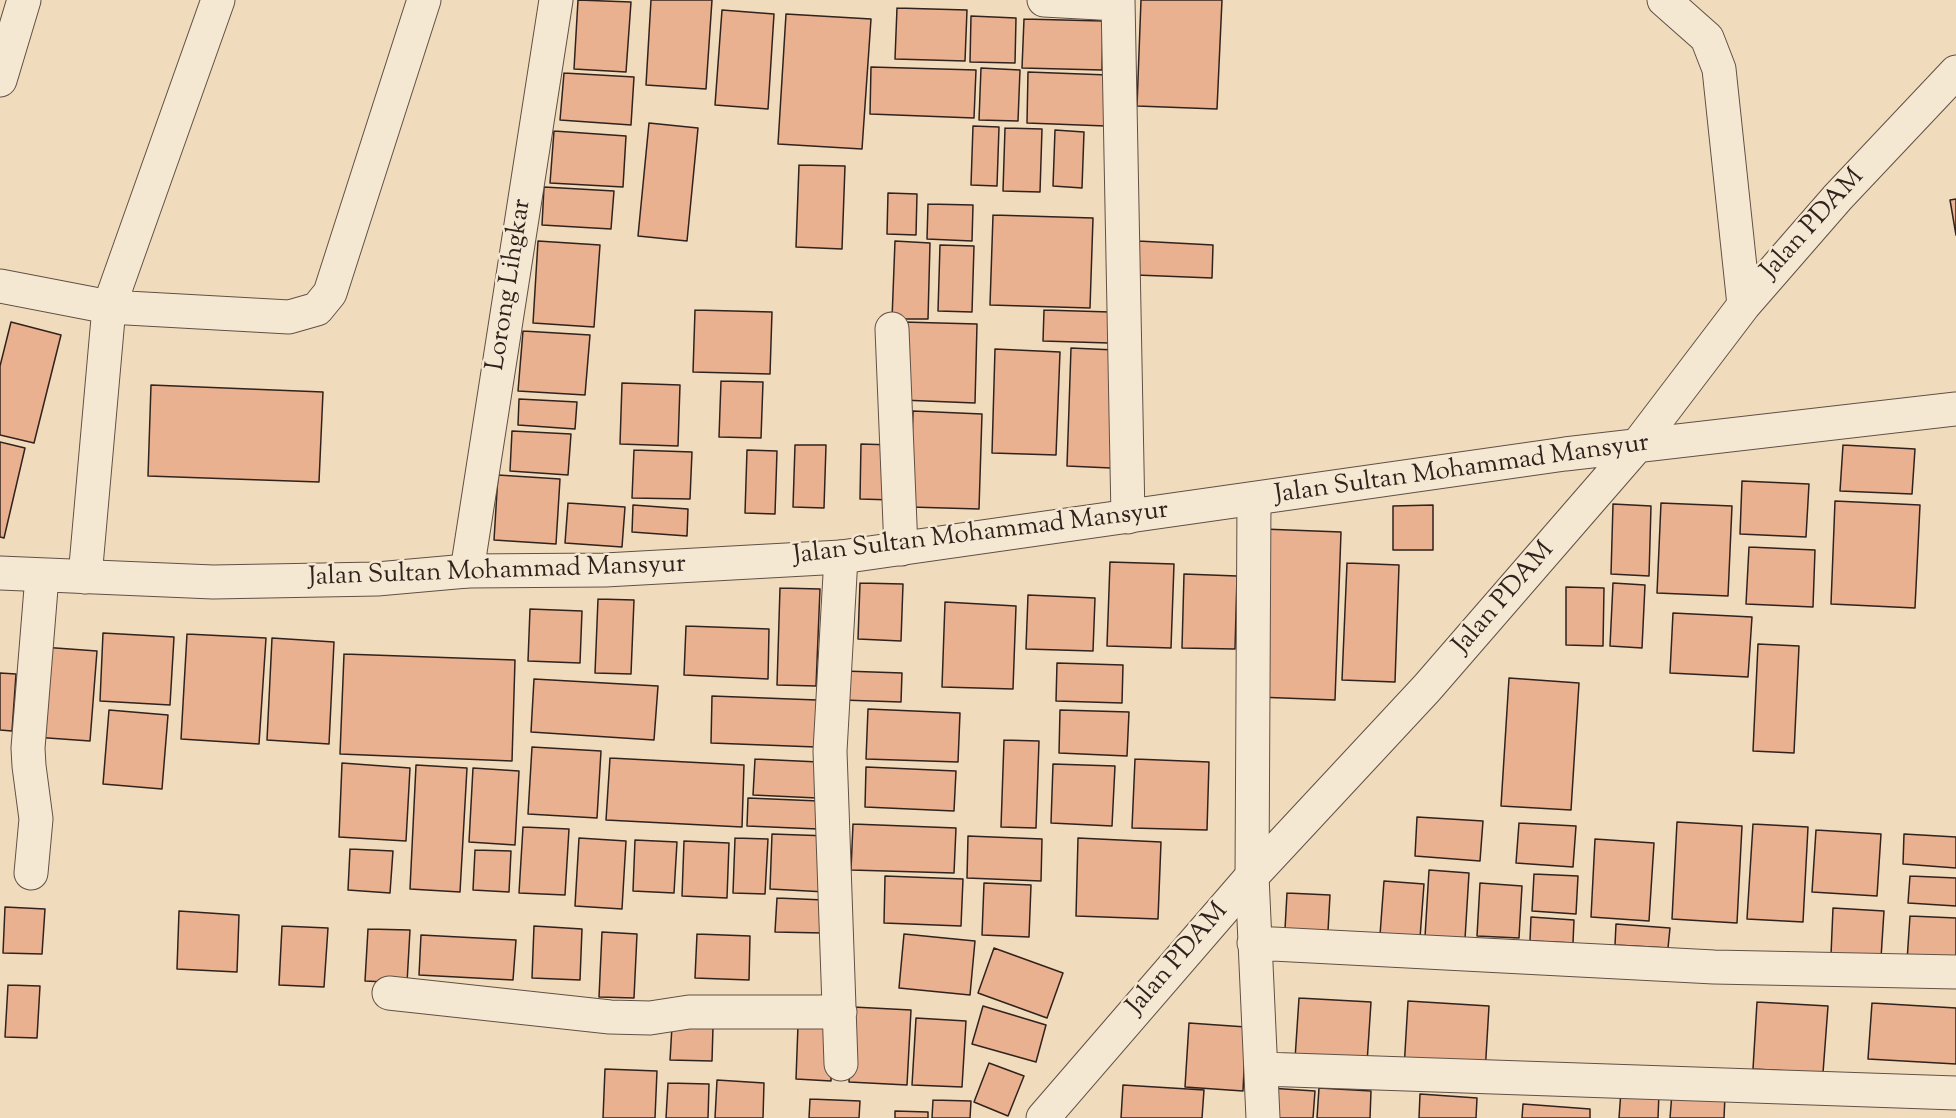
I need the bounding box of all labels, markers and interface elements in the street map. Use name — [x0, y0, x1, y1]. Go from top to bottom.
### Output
street label: Jalan PDAM — [1756, 163, 1872, 287]
street label: Lorong Lihgkar — [482, 197, 540, 373]
street label: Jalan Sultan Mohammad Mansyur — [1273, 429, 1651, 513]
street label: Jalan Sultan Mohammad Mansyur — [792, 496, 1170, 574]
street label: Jalan PDAM — [1448, 536, 1562, 662]
street label: Jalan Sultan Mohammad Mansyur — [308, 551, 686, 595]
street label: Jalan PDAM — [1122, 897, 1236, 1023]

